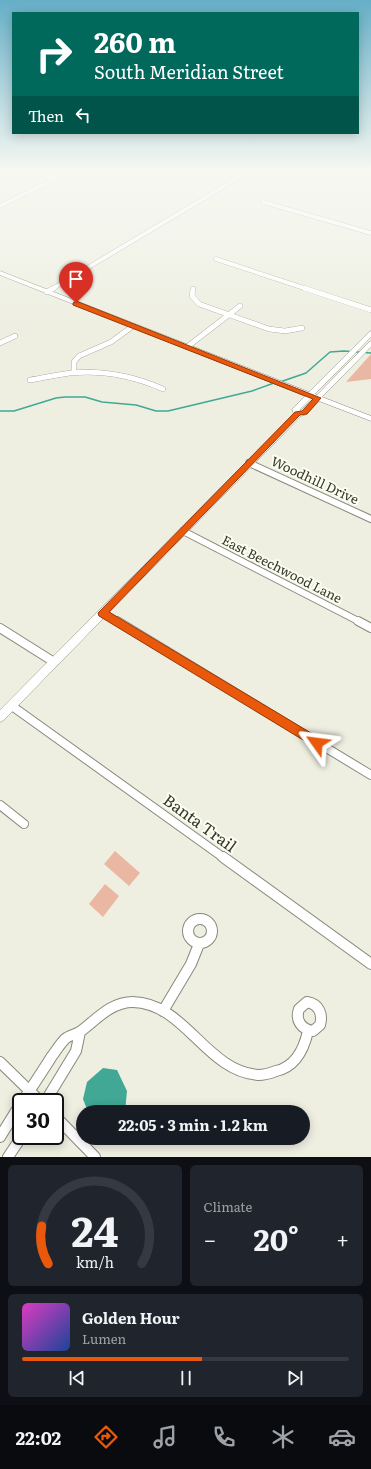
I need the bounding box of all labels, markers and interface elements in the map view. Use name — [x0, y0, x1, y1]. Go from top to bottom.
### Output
text: 260 m — [94, 20, 176, 62]
icon: right — [28, 28, 80, 80]
text: South Meridian Street — [94, 58, 284, 85]
text: Then — [28, 104, 64, 127]
icon: left — [72, 104, 94, 126]
pin — [59, 262, 93, 303]
icon: arrive — [65, 268, 87, 290]
street label: Woodhill Drive — [268, 451, 362, 508]
street label: East Beechwood Lane — [219, 530, 346, 607]
position arrow — [296, 722, 338, 764]
street label: Banta Trail — [159, 787, 242, 857]
speed limit sign: 30 — [12, 1093, 64, 1145]
text: 22:05 · 3 min · 1.2 km — [118, 1113, 268, 1136]
text: 24 — [71, 1197, 118, 1259]
text: Climate — [204, 1197, 252, 1216]
text: 20° — [254, 1216, 299, 1260]
text: − — [204, 1222, 216, 1255]
text: + — [336, 1222, 349, 1255]
text: km/h — [76, 1250, 114, 1271]
text: Golden Hour — [82, 1306, 180, 1329]
text: Lumen — [82, 1329, 126, 1348]
icon: previous — [66, 1367, 88, 1389]
icon: pause — [175, 1367, 197, 1389]
icon: next — [284, 1367, 306, 1389]
icon: directions — [92, 1423, 120, 1451]
icon: music — [151, 1423, 179, 1451]
icon: phone — [210, 1423, 238, 1451]
icon: climate — [269, 1423, 297, 1451]
icon: car — [328, 1423, 356, 1451]
text: 22:02 — [15, 1424, 61, 1451]

